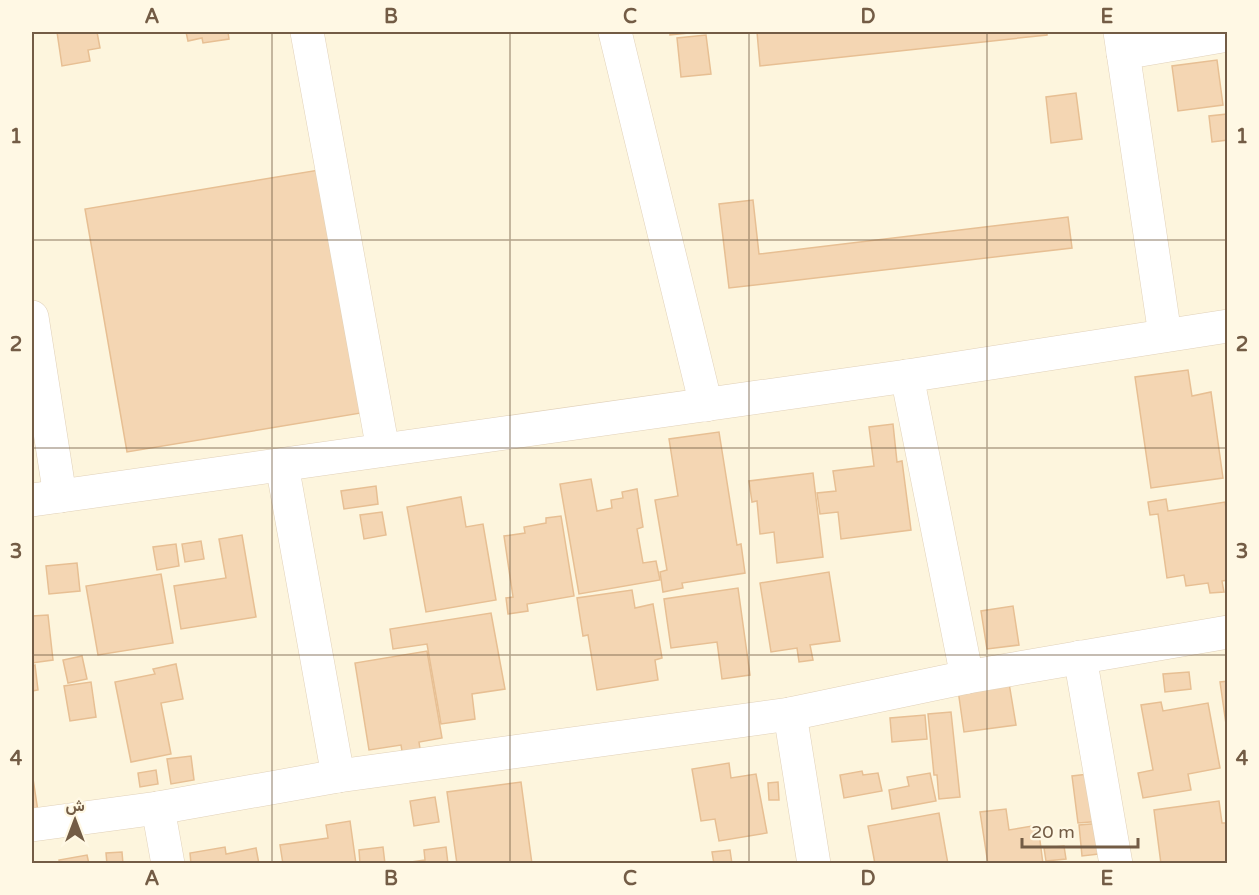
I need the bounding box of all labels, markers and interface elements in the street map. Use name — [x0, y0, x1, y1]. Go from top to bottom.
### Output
text: A — [145, 5, 160, 29]
text: B — [384, 5, 398, 29]
text: C — [623, 5, 637, 29]
text: D — [860, 5, 876, 29]
text: E — [1101, 5, 1114, 29]
text: 1 — [10, 125, 22, 149]
text: 1 — [1236, 125, 1248, 149]
text: 2 — [10, 333, 22, 357]
text: 2 — [1236, 333, 1248, 357]
text: 3 — [10, 540, 22, 564]
text: 3 — [1236, 540, 1248, 564]
text: 4 — [10, 747, 23, 771]
text: 4 — [1236, 747, 1249, 771]
north arrow — [45, 790, 105, 850]
text: ش — [65, 796, 85, 816]
scale bar — [1022, 811, 1138, 849]
text: 20 m — [1031, 821, 1075, 843]
text: A — [145, 867, 160, 891]
text: B — [384, 867, 398, 891]
text: C — [623, 867, 637, 891]
text: D — [860, 867, 876, 891]
text: E — [1101, 867, 1114, 891]

